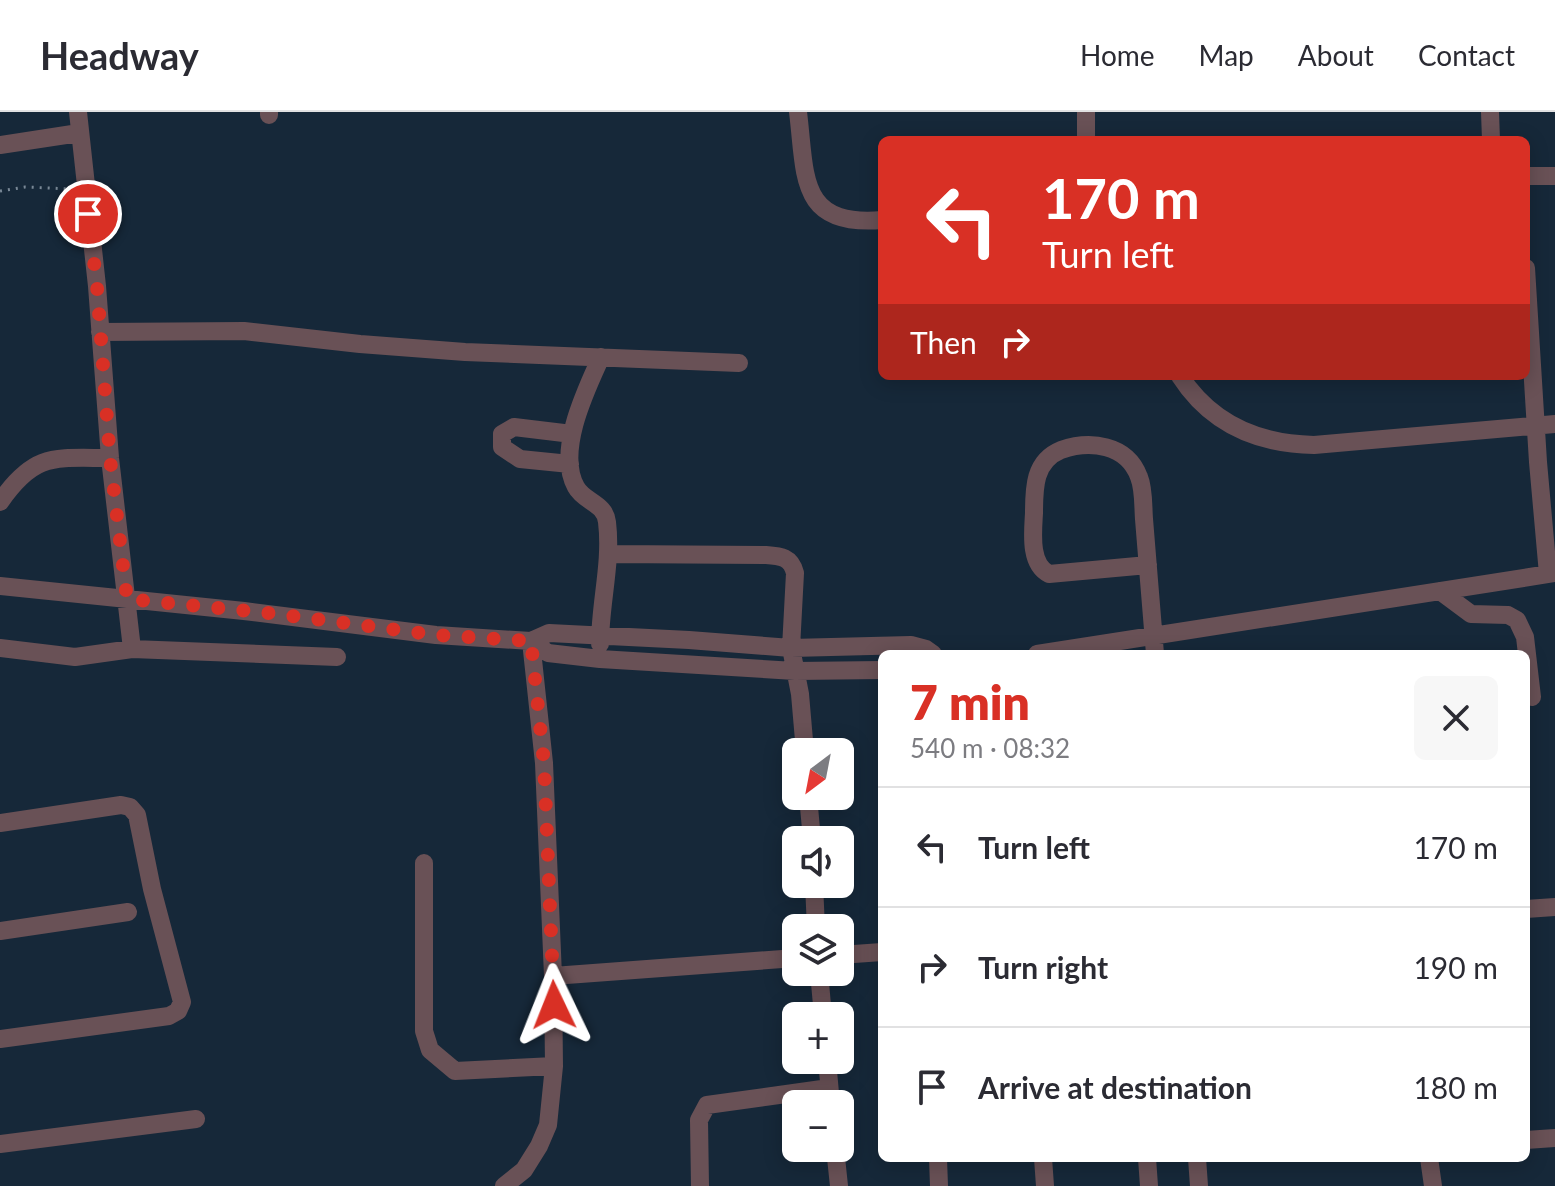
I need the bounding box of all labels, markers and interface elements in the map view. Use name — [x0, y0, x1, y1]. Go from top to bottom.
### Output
text: Headway — [40, 32, 199, 78]
text: Home — [1080, 38, 1155, 72]
text: Map — [1199, 38, 1254, 72]
text: About — [1298, 38, 1374, 72]
text: Contact — [1418, 38, 1515, 72]
text: 170 m — [1042, 164, 1200, 231]
icon: left — [910, 168, 1014, 272]
pin — [54, 180, 122, 248]
icon: arrive — [66, 192, 110, 236]
text: Turn left — [1042, 232, 1174, 276]
icon: right — [993, 320, 1037, 364]
text: Then — [910, 324, 977, 360]
text: 7 min — [910, 673, 1030, 730]
button: close — [1414, 676, 1498, 760]
text: 540 m · 08:32 — [910, 732, 1070, 764]
north arrow — [782, 738, 854, 810]
map controls — [782, 738, 854, 1162]
icon: left — [910, 825, 954, 869]
button: sound — [782, 826, 854, 898]
text: Turn left — [978, 829, 1090, 865]
text: 170 m — [1413, 829, 1498, 865]
button: layers — [782, 914, 854, 986]
icon: right — [910, 945, 954, 989]
text: Turn right — [978, 949, 1108, 985]
text: 190 m — [1413, 949, 1498, 985]
position arrow — [512, 963, 596, 1047]
button: + — [782, 1002, 854, 1074]
icon: arrive — [910, 1065, 954, 1109]
text: Arrive at destination — [978, 1069, 1252, 1105]
text: 180 m — [1413, 1069, 1498, 1105]
button: − — [782, 1090, 854, 1162]

